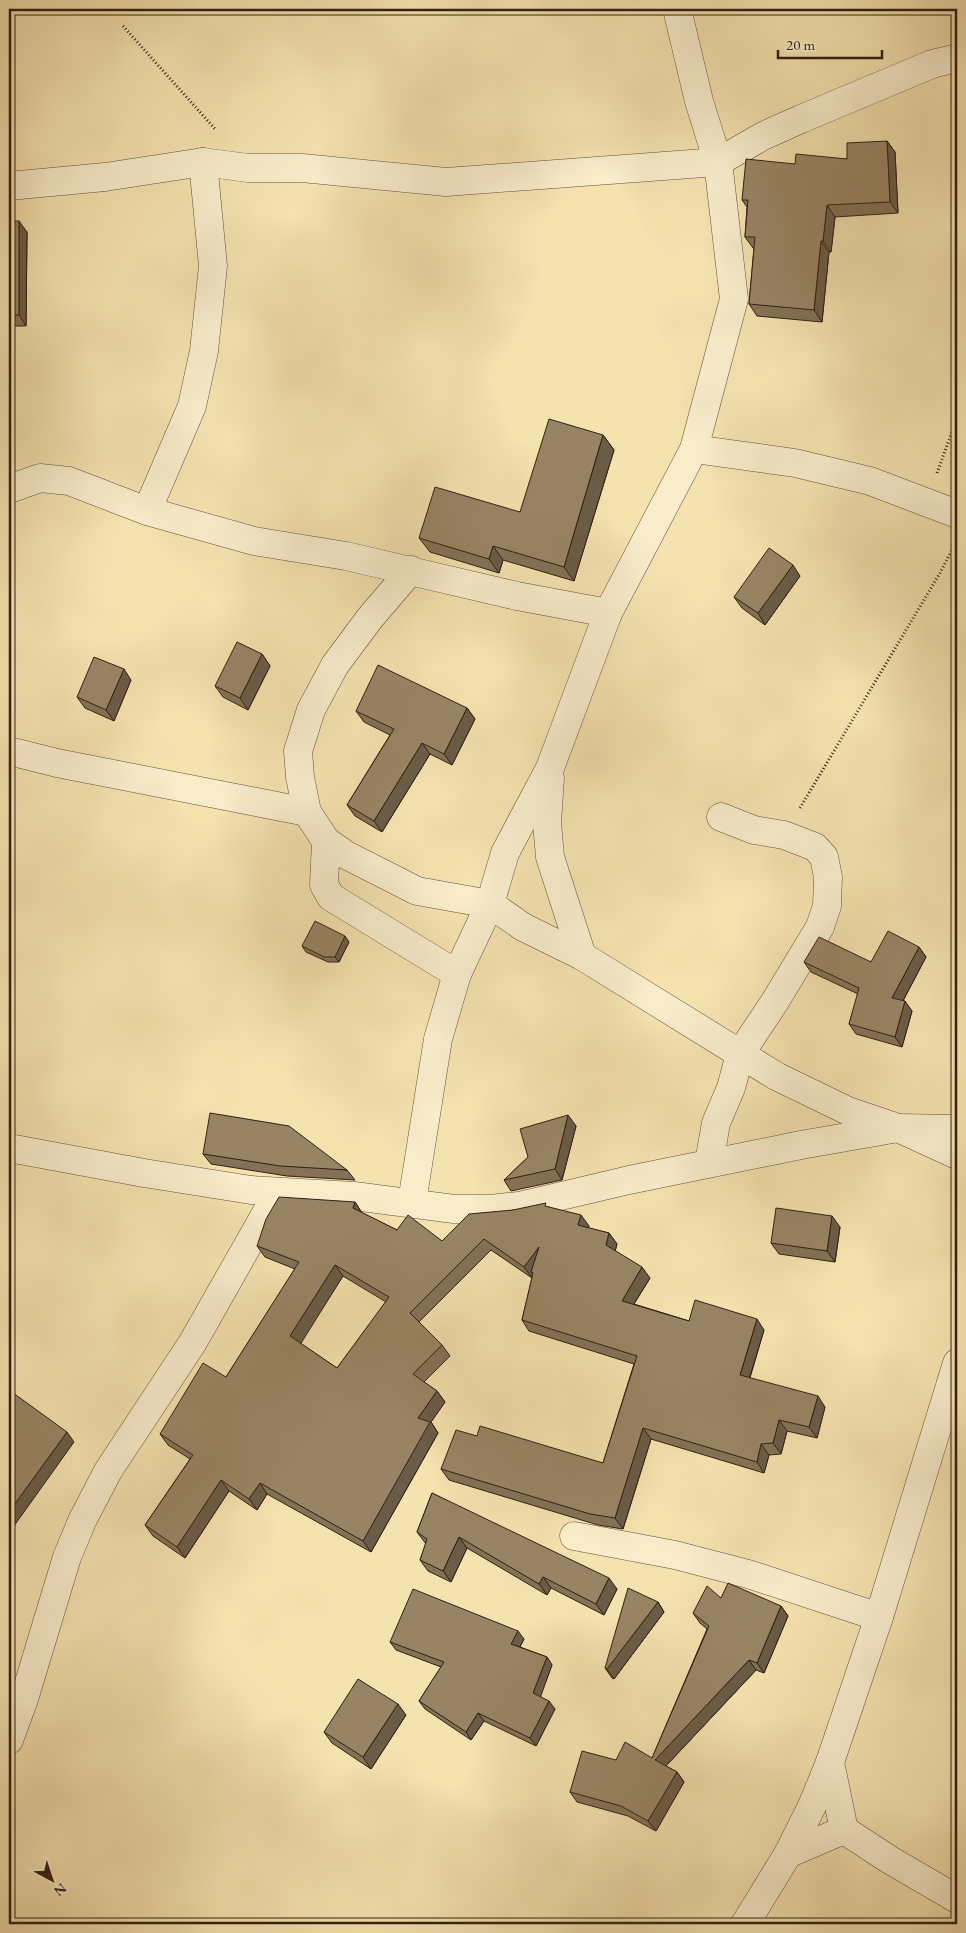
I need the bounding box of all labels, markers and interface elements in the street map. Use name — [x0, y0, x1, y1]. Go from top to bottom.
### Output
scale bar — [778, 28, 882, 60]
text: 20 m — [786, 35, 815, 54]
north arrow — [28, 1856, 78, 1906]
text: N — [50, 1879, 70, 1901]

